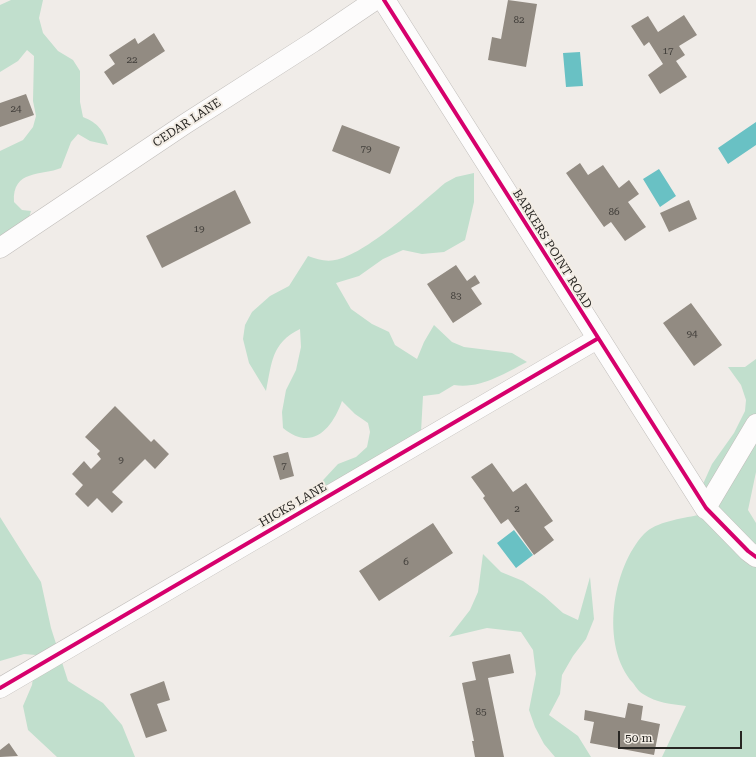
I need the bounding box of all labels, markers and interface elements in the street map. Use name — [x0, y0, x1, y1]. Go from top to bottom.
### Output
house number: 82 — [513, 14, 525, 26]
house number: 17 — [662, 45, 674, 57]
house number: 22 — [126, 54, 138, 66]
street label: CEDAR LANE — [150, 96, 224, 150]
house number: 24 — [10, 103, 22, 115]
house number: 79 — [360, 143, 372, 155]
street label: BARKERS POINT ROAD — [509, 187, 595, 311]
house number: 86 — [608, 206, 620, 218]
house number: 19 — [193, 223, 205, 235]
house number: 83 — [450, 290, 462, 302]
house number: 94 — [686, 328, 698, 340]
house number: 9 — [118, 454, 124, 466]
house number: 7 — [281, 460, 287, 472]
street label: HICKS LANE — [257, 480, 329, 530]
house number: 2 — [514, 503, 520, 515]
house number: 6 — [403, 556, 409, 568]
house number: 85 — [475, 706, 487, 718]
scale bar — [620, 723, 744, 749]
text: 50 m — [625, 731, 652, 745]

